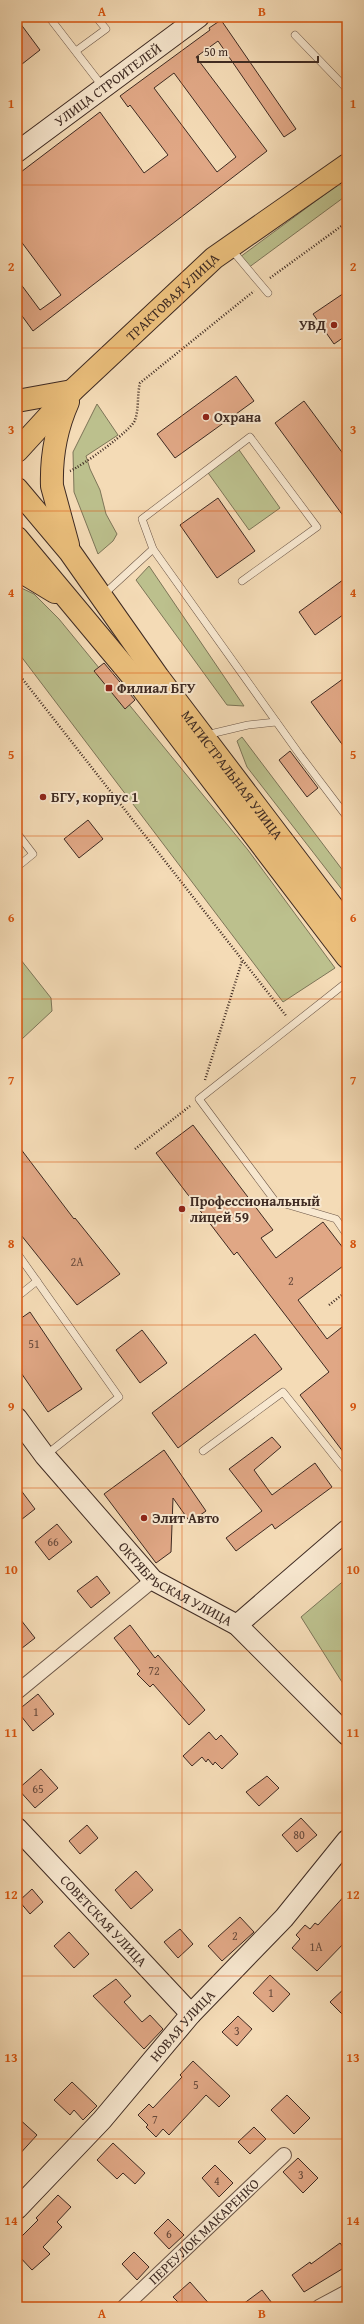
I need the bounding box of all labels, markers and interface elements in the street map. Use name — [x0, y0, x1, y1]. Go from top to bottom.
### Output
text: A — [98, 2, 107, 21]
text: B — [258, 2, 266, 21]
street label: УЛИЦА СТРОИТЕЛЕЙ — [50, 38, 165, 131]
scale bar — [198, 38, 318, 64]
text: 50 m — [204, 43, 228, 60]
text: 1 — [8, 94, 14, 113]
text: 1 — [350, 94, 356, 113]
street label: ТРАКТОВАЯ УЛИЦА — [121, 248, 224, 346]
text: 2 — [8, 257, 15, 276]
text: 2 — [350, 257, 357, 276]
place label: УВД — [299, 315, 326, 335]
marker: УВД — [329, 320, 339, 330]
place label: Охрана — [214, 407, 262, 427]
marker: Охрана — [201, 412, 211, 422]
text: 3 — [8, 420, 14, 439]
text: 3 — [350, 420, 356, 439]
text: 4 — [8, 583, 15, 602]
text: 4 — [350, 583, 357, 602]
place label: Филиал БГУ — [117, 678, 196, 698]
marker: Филиал БГУ — [104, 683, 114, 693]
street label: МАГИСТРАЛЬНАЯ УЛИЦА — [177, 706, 288, 844]
text: 5 — [8, 745, 15, 764]
text: 5 — [350, 745, 357, 764]
place label: БГУ, корпус 1 — [51, 787, 139, 807]
marker: БГУ, корпус 1 — [38, 792, 48, 802]
text: 6 — [8, 908, 15, 927]
text: 6 — [350, 908, 357, 927]
text: 7 — [8, 1071, 15, 1090]
text: 7 — [350, 1071, 357, 1090]
place label: Профессиональный лицей 59 — [190, 1191, 320, 1227]
marker: Профессиональный лицей 59 — [177, 1204, 187, 1214]
text: 8 — [8, 1234, 15, 1253]
text: 8 — [350, 1234, 357, 1253]
house number: 2А — [70, 1253, 84, 1270]
house number: 2 — [288, 1272, 294, 1289]
house number: 51 — [28, 1335, 40, 1352]
text: 9 — [8, 1397, 15, 1416]
text: 9 — [350, 1397, 357, 1416]
place label: Элит Авто — [152, 1508, 220, 1528]
marker: Элит Авто — [139, 1513, 149, 1523]
house number: 66 — [47, 1533, 59, 1550]
street label: ОКТЯБРЬСКАЯ УЛИЦА — [114, 1537, 236, 1631]
text: 10 — [4, 1560, 18, 1579]
text: 10 — [346, 1560, 360, 1579]
house number: 72 — [148, 1662, 160, 1679]
house number: 1 — [33, 1703, 39, 1720]
text: 11 — [4, 1723, 18, 1742]
text: 11 — [346, 1723, 360, 1742]
house number: 65 — [32, 1780, 44, 1797]
house number: 80 — [293, 1826, 305, 1843]
street label: СОВЕТСКАЯ УЛИЦА — [56, 1870, 152, 1972]
text: 12 — [4, 1885, 18, 1904]
text: 12 — [346, 1885, 360, 1904]
house number: 2 — [232, 1927, 238, 1944]
house number: 1А — [309, 1938, 323, 1955]
house number: 1 — [268, 1984, 274, 2001]
street label: НОВАЯ УЛИЦА — [145, 1985, 220, 2066]
house number: 3 — [234, 2022, 240, 2039]
text: 13 — [4, 2048, 18, 2067]
text: 13 — [346, 2048, 360, 2067]
house number: 5 — [193, 2076, 199, 2093]
house number: 7 — [152, 2111, 158, 2128]
house number: 3 — [298, 2166, 304, 2183]
house number: 4 — [214, 2172, 220, 2189]
street label: ПЕРЕУЛОК МАКАРЕНКО — [144, 2174, 264, 2289]
text: 14 — [4, 2211, 18, 2230]
text: 14 — [346, 2211, 360, 2230]
house number: 6 — [166, 2225, 172, 2242]
text: A — [98, 2304, 107, 2323]
text: B — [258, 2304, 266, 2323]

